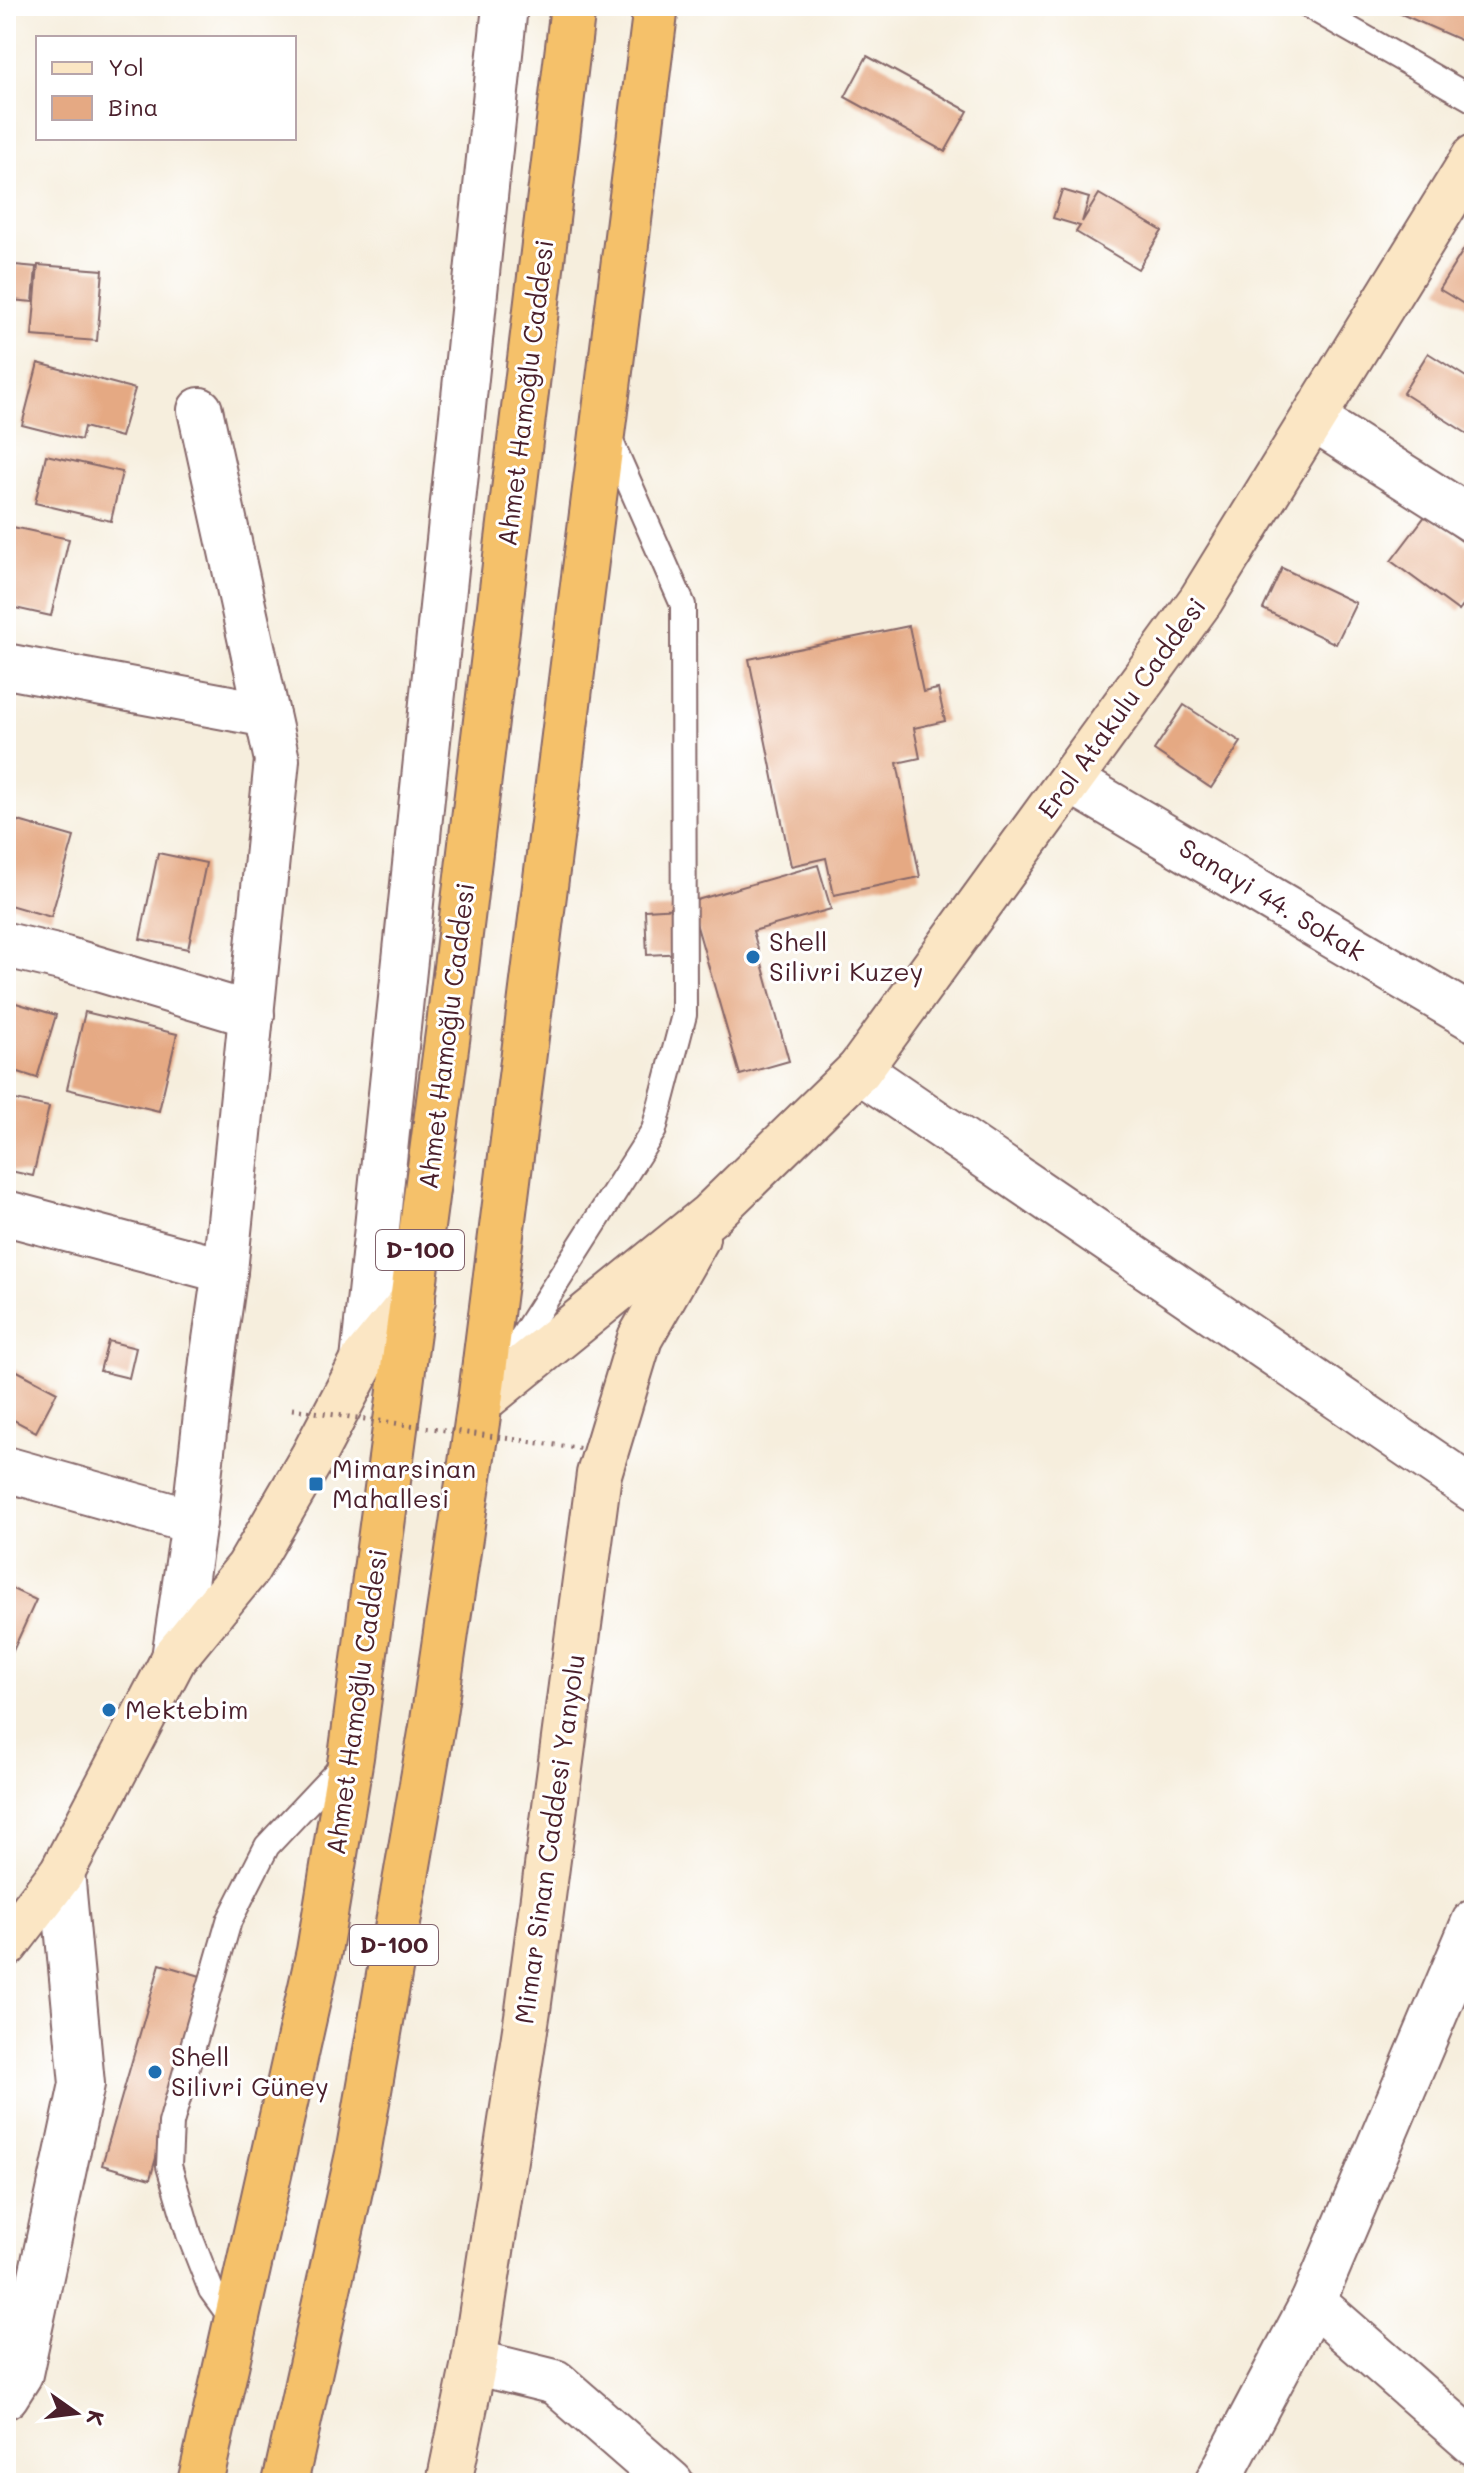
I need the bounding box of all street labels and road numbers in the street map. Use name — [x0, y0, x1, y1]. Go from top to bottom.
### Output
street label: Ahmet Hamoğlu Caddesi — [489, 238, 561, 548]
street label: Erol Atakulu Caddesi — [1029, 590, 1213, 825]
street label: Sanayi 44. Sokak — [1173, 830, 1372, 968]
street label: Ahmet Hamoğlu Caddesi — [410, 881, 482, 1191]
road number: D-100 — [376, 1230, 464, 1270]
street label: Ahmet Hamoğlu Caddesi — [318, 1547, 394, 1857]
street label: Mimar Sinan Caddesi Yanyolu — [506, 1652, 592, 2026]
road number: D-100 — [350, 1925, 438, 1965]

